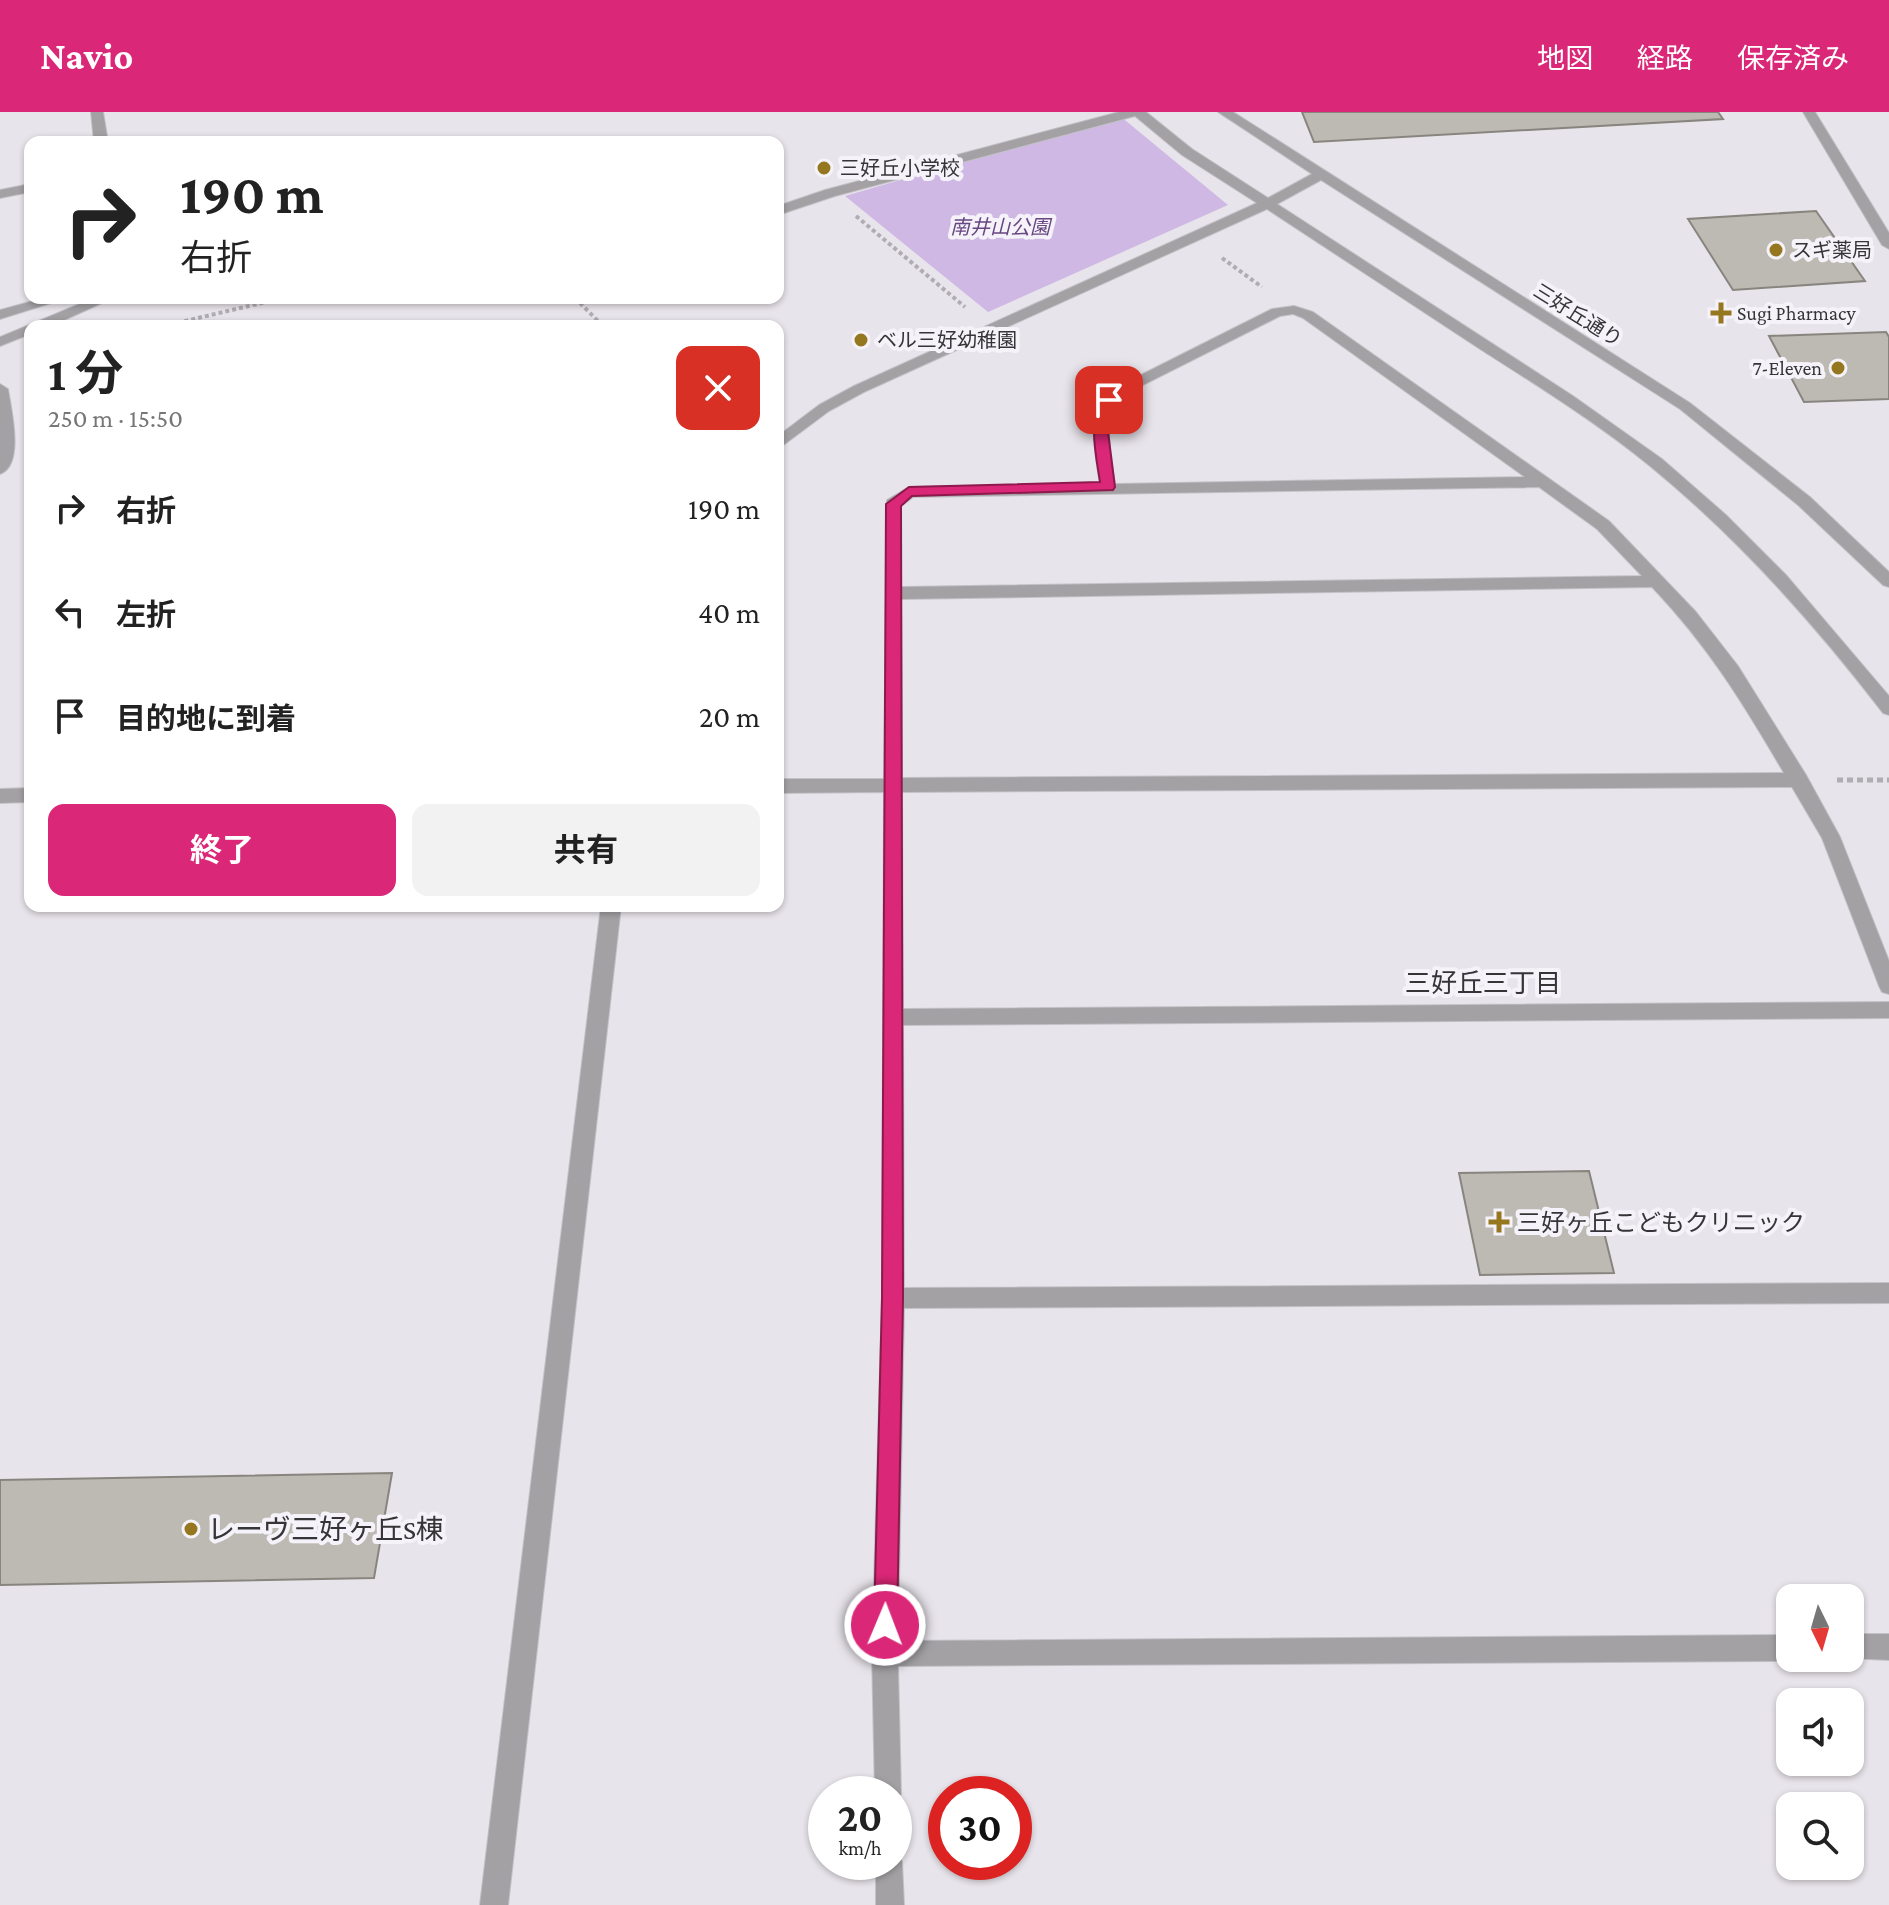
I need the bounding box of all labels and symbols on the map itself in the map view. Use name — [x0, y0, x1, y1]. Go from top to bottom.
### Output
place label: 三好丘小学校 — [840, 157, 960, 179]
marker: 三好丘小学校 — [815, 159, 833, 177]
park label: 南井山公園 — [950, 216, 1053, 238]
place label: スギ薬局 — [1792, 239, 1872, 261]
marker: スギ薬局 — [1767, 241, 1785, 259]
street label: 三好丘通り — [1530, 279, 1626, 351]
place label: Sugi Pharmacy — [1737, 302, 1856, 325]
marker: Sugi Pharmacy — [1712, 304, 1730, 322]
place label: ベル三好幼稚園 — [877, 329, 1017, 351]
marker: ベル三好幼稚園 — [852, 331, 870, 349]
place label: 7-Eleven — [1752, 357, 1822, 379]
marker: 7-Eleven — [1829, 359, 1847, 377]
pin — [1075, 366, 1143, 434]
district label: 三好丘三丁目 — [1405, 969, 1561, 998]
place label: 三好ヶ丘こどもクリニック — [1517, 1209, 1805, 1236]
marker: 三好ヶ丘こどもクリニック — [1488, 1211, 1510, 1233]
place label: レーヴ三好ヶ丘S棟 — [207, 1514, 444, 1545]
marker: レーヴ三好ヶ丘S棟 — [182, 1520, 200, 1538]
position arrow — [843, 1583, 927, 1667]
north arrow — [1776, 1584, 1864, 1672]
speed limit sign: 30 — [928, 1776, 1032, 1880]

